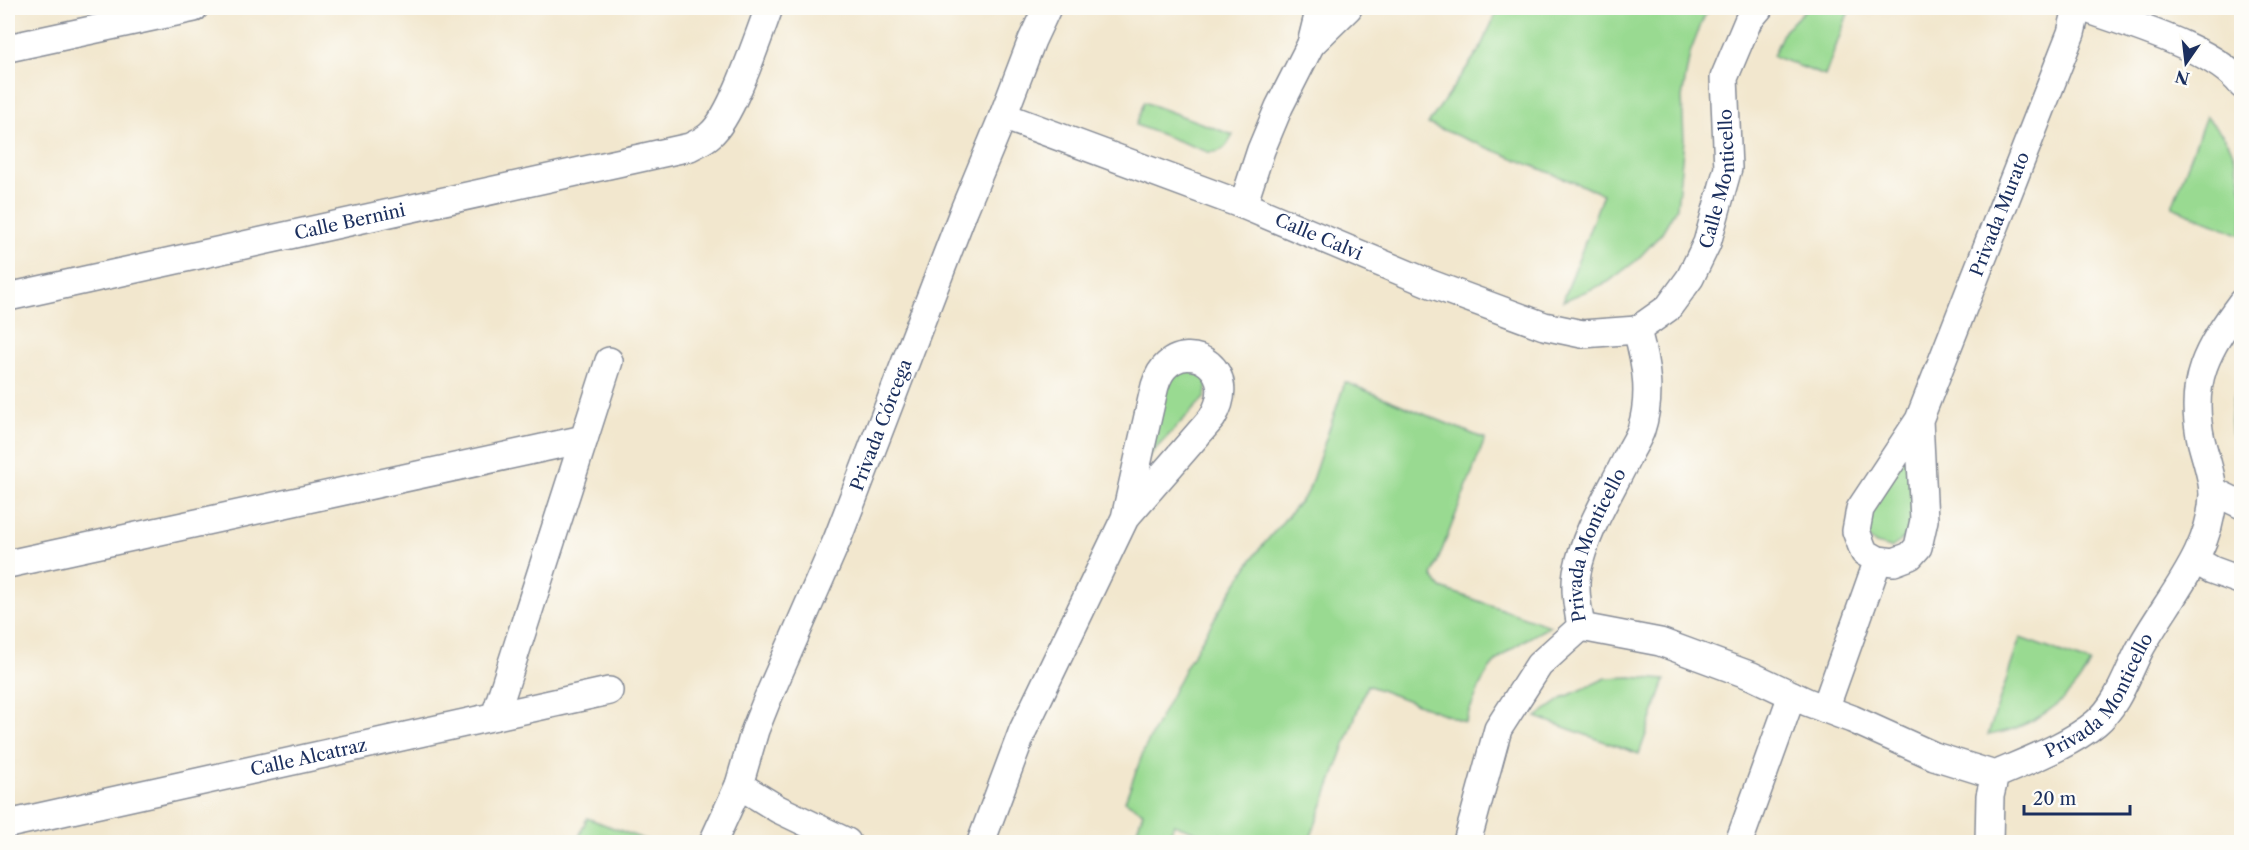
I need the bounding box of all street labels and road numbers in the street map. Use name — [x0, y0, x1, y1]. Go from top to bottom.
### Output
street label: Calle Monticello — [1695, 108, 1739, 251]
street label: Privada Murato — [1966, 149, 2034, 280]
street label: Calle Bernini — [292, 199, 408, 245]
street label: Calle Calvi — [1272, 209, 1366, 265]
street label: Privada Córcega — [846, 356, 917, 494]
street label: Privada Monticello — [1565, 465, 1631, 624]
street label: Privada Monticello — [2041, 629, 2158, 763]
street label: Calle Alcatraz — [248, 734, 369, 781]

